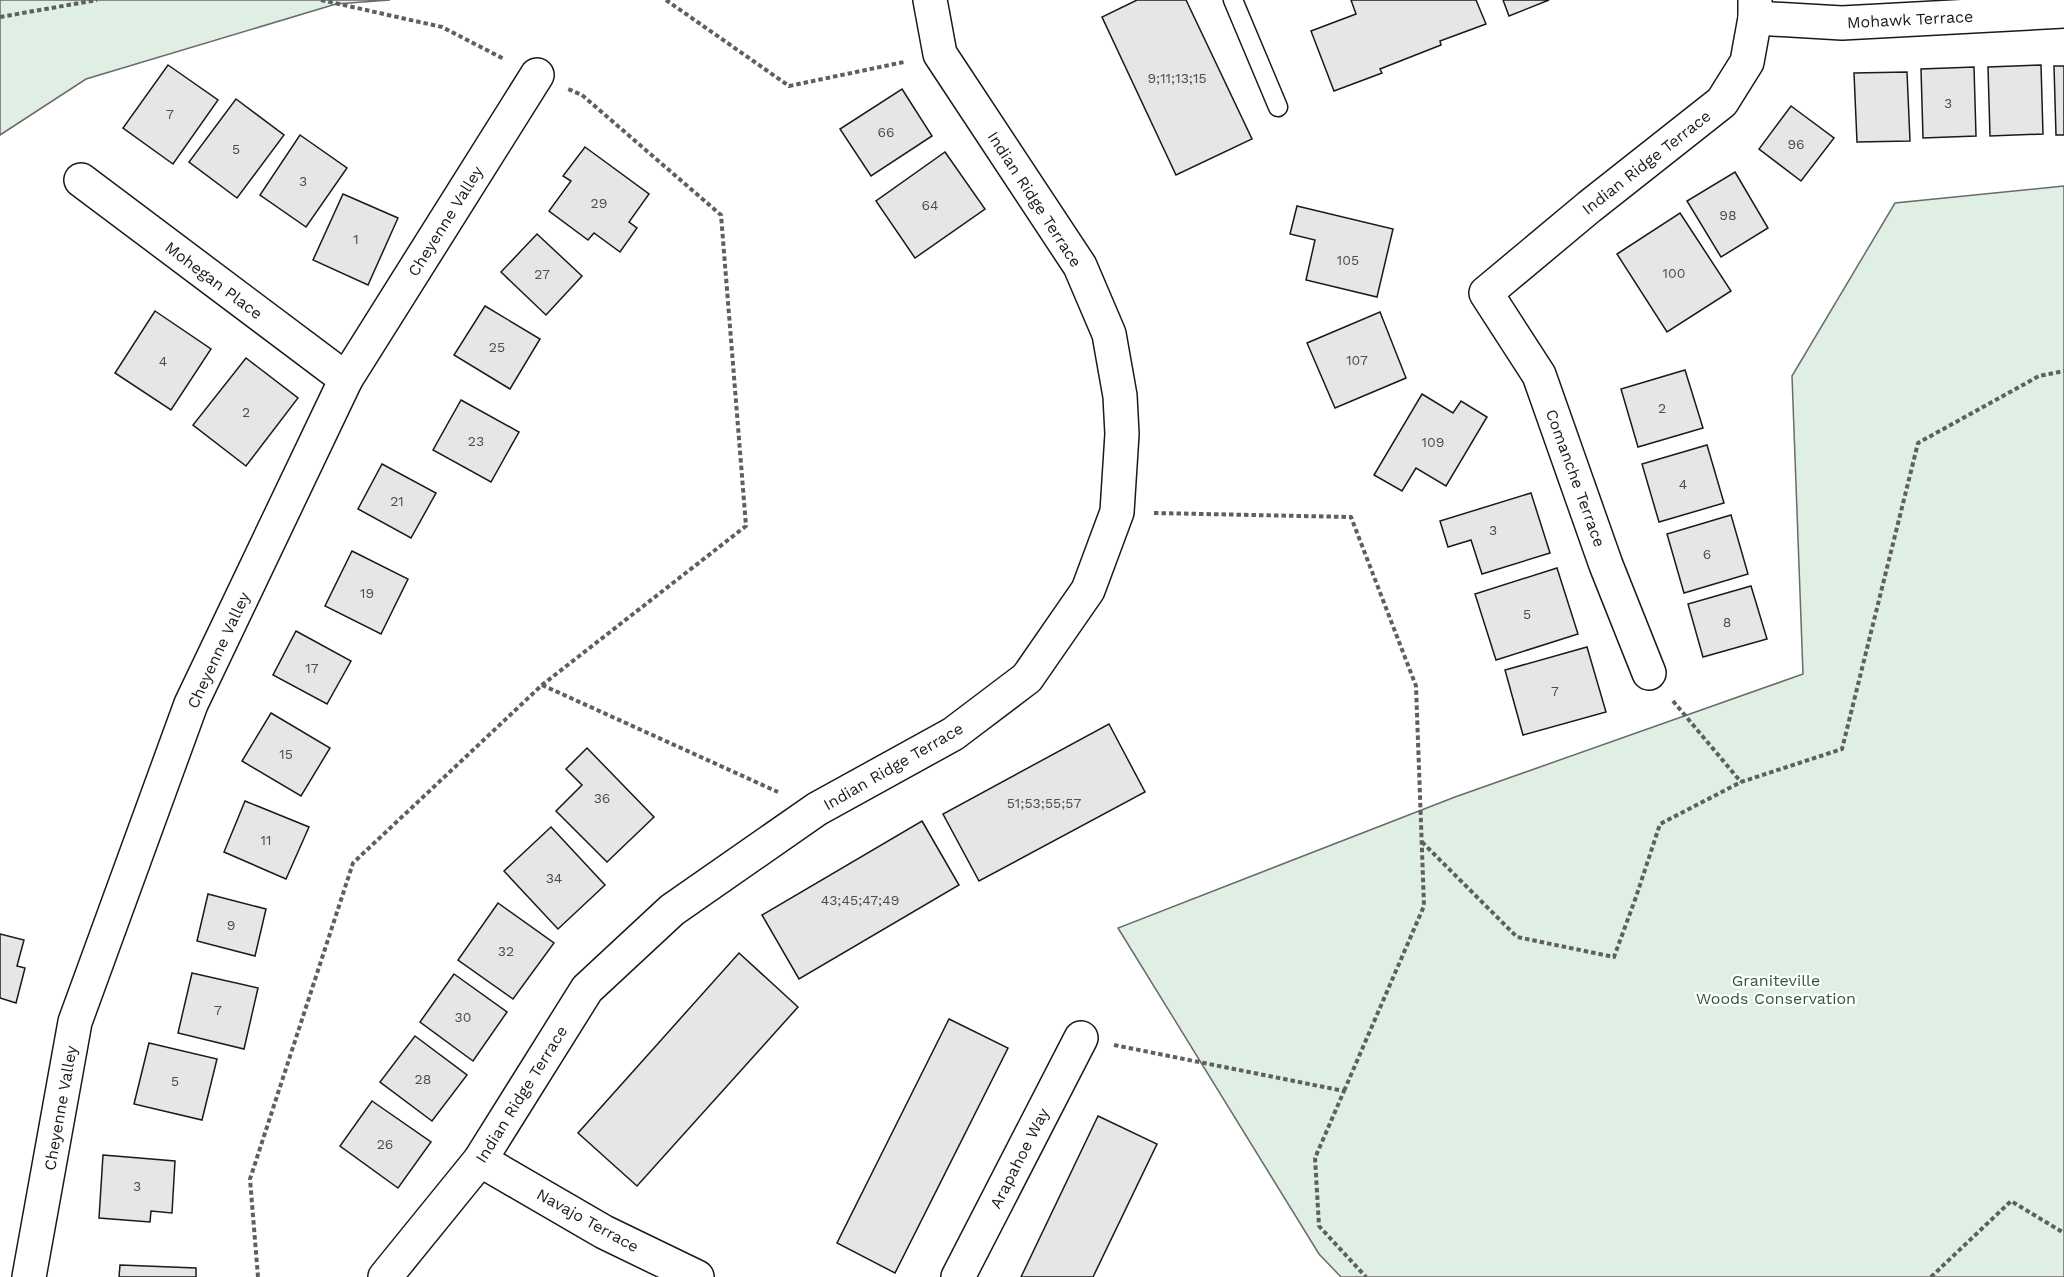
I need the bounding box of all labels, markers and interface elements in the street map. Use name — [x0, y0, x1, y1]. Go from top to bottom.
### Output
street label: Mohawk Terrace — [1846, 7, 1974, 32]
house number: 9;11;13;15 — [1147, 70, 1207, 86]
house number: 3 — [1944, 95, 1952, 111]
house number: 7 — [166, 106, 174, 122]
street label: Indian Ridge Terrace — [1578, 106, 1714, 219]
house number: 66 — [877, 124, 895, 140]
street label: Indian Ridge Terrace — [984, 128, 1086, 271]
house number: 96 — [1787, 136, 1805, 152]
house number: 5 — [232, 141, 240, 157]
street label: Cheyenne Valley — [404, 162, 487, 280]
house number: 3 — [299, 173, 307, 189]
house number: 29 — [591, 195, 607, 211]
house number: 64 — [921, 197, 939, 213]
house number: 98 — [1719, 207, 1737, 223]
house number: 1 — [353, 231, 359, 247]
street label: Mohegan Place — [161, 238, 266, 323]
house number: 105 — [1337, 252, 1359, 268]
house number: 100 — [1663, 265, 1685, 281]
house number: 27 — [534, 266, 550, 282]
house number: 25 — [489, 339, 505, 355]
house number: 107 — [1346, 352, 1368, 368]
house number: 4 — [159, 353, 167, 369]
house number: 2 — [1658, 400, 1666, 416]
house number: 2 — [242, 404, 250, 420]
street label: Comanche Terrace — [1542, 407, 1609, 550]
house number: 23 — [468, 433, 484, 449]
house number: 109 — [1422, 434, 1444, 450]
house number: 4 — [1679, 476, 1687, 492]
house number: 21 — [390, 493, 404, 509]
house number: 3 — [1489, 522, 1497, 538]
house number: 6 — [1703, 546, 1711, 562]
house number: 19 — [360, 585, 374, 601]
street label: Cheyenne Valley — [183, 588, 254, 712]
house number: 5 — [1523, 606, 1531, 622]
house number: 8 — [1723, 614, 1731, 630]
house number: 17 — [305, 660, 319, 676]
house number: 7 — [1551, 683, 1559, 699]
street label: Indian Ridge Terrace — [820, 719, 966, 814]
house number: 15 — [279, 746, 293, 762]
house number: 36 — [594, 790, 610, 806]
house number: 51;53;55;57 — [1007, 795, 1081, 811]
house number: 11 — [261, 832, 271, 848]
house number: 34 — [546, 870, 562, 886]
house number: 43;45;47;49 — [821, 892, 899, 908]
house number: 9 — [227, 917, 235, 933]
house number: 32 — [498, 943, 514, 959]
park label: Graniteville Woods Conservation — [1696, 971, 1856, 1008]
house number: 7 — [214, 1002, 222, 1018]
house number: 30 — [455, 1009, 471, 1025]
street label: Indian Ridge Terrace — [471, 1022, 571, 1166]
street label: Cheyenne Valley — [40, 1043, 81, 1172]
house number: 28 — [415, 1071, 431, 1087]
house number: 5 — [171, 1073, 179, 1089]
street label: Arapahoe Way — [986, 1104, 1053, 1212]
house number: 26 — [377, 1136, 393, 1152]
house number: 3 — [133, 1178, 141, 1194]
street label: Navajo Terrace — [533, 1185, 642, 1256]

